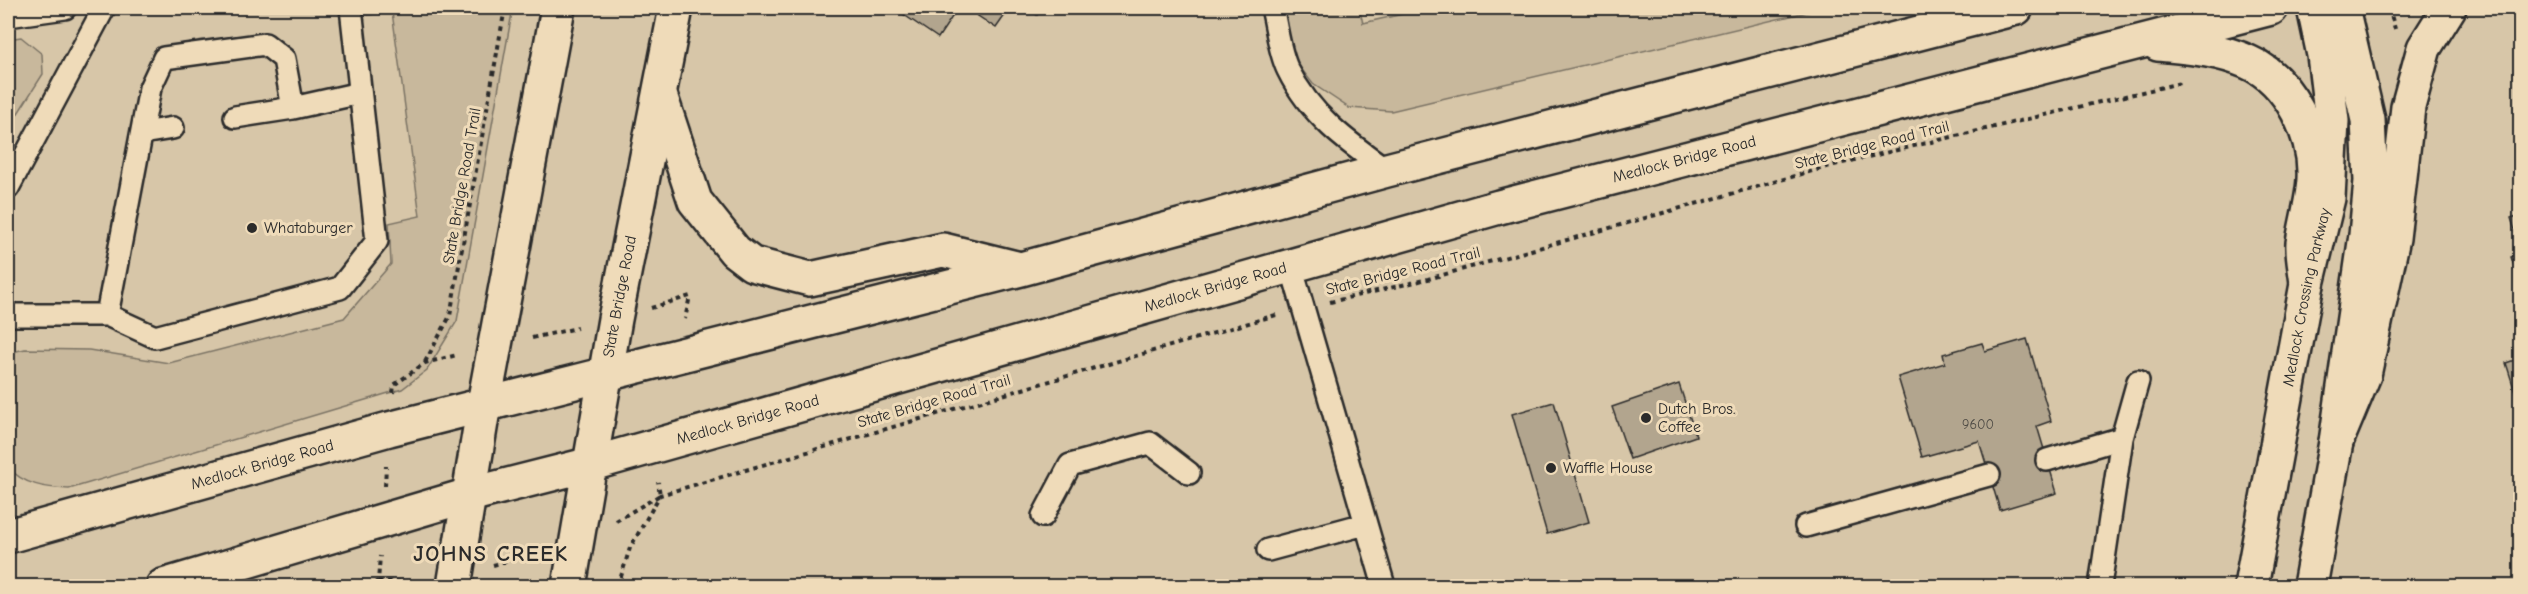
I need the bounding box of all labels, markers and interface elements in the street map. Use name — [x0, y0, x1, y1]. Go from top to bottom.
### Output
street label: State Bridge Road Trail — [439, 106, 485, 266]
street label: State Bridge Road Trail — [1793, 117, 1951, 173]
street label: Medlock Bridge Road — [1610, 132, 1758, 186]
street label: Medlock Crossing Parkway — [2279, 205, 2334, 388]
place label: Whataburger — [264, 219, 353, 237]
marker: Whataburger — [245, 221, 259, 235]
street label: State Bridge Road — [600, 234, 640, 359]
street label: State Bridge Road Trail — [1324, 243, 1482, 299]
street label: Medlock Bridge Road — [1142, 259, 1289, 316]
street label: State Bridge Road Trail — [855, 370, 1013, 432]
street label: Medlock Bridge Road — [674, 391, 821, 448]
place label: Dutch Bros. Coffee — [1658, 400, 1735, 436]
marker: Dutch Bros. Coffee — [1639, 411, 1653, 425]
house number: 9600 — [1962, 416, 1994, 433]
street label: Medlock Bridge Road — [189, 436, 336, 493]
place label: Waffle House — [1563, 459, 1653, 477]
marker: Waffle House — [1544, 461, 1558, 475]
district label: JOHNS CREEK — [413, 541, 569, 567]

